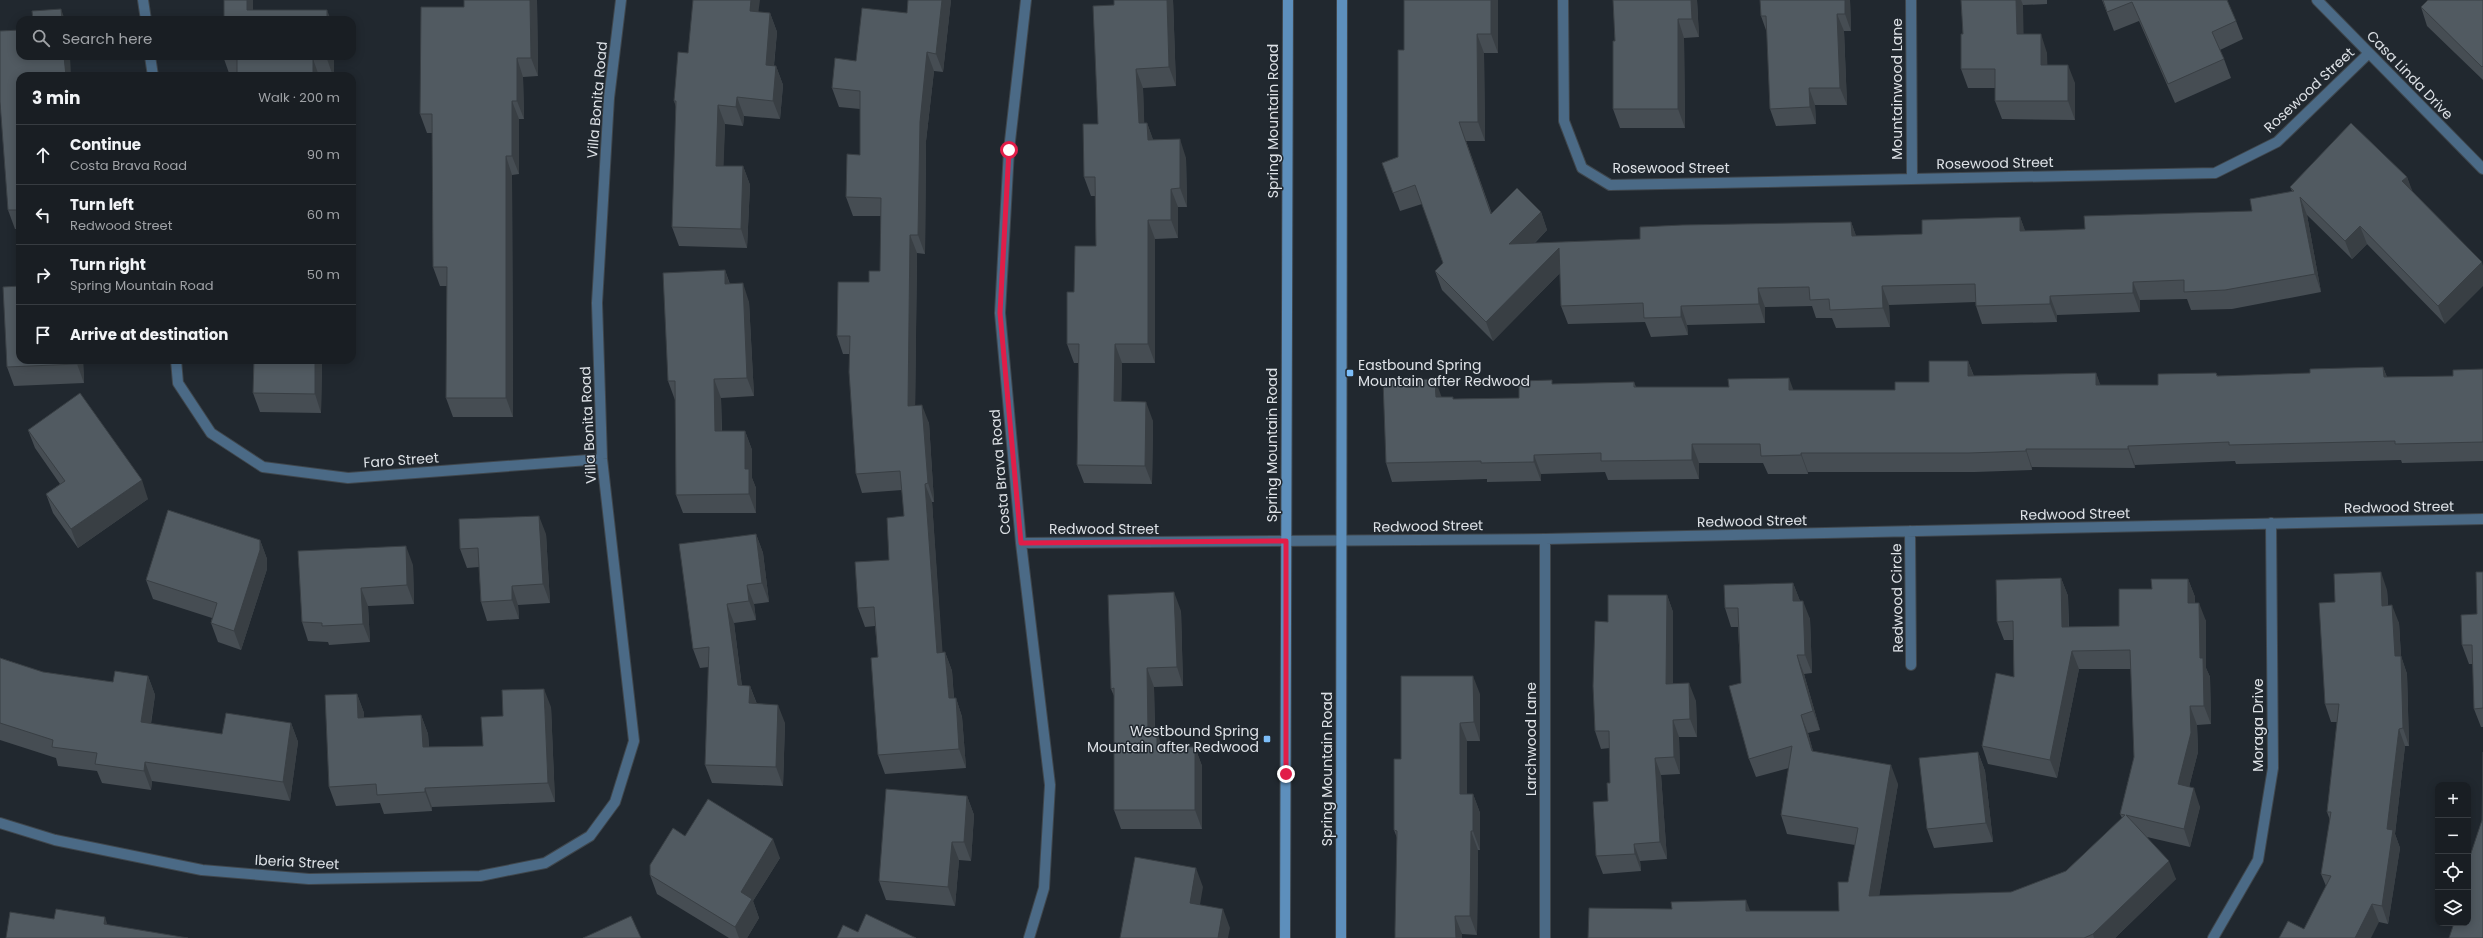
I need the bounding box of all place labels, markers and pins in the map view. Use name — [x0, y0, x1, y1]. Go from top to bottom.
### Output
place label: Eastbound Spring Mountain after Redwood — [1358, 355, 1530, 391]
marker: Eastbound Spring Mountain after Redwood — [1345, 368, 1355, 378]
place label: Westbound Spring Mountain after Redwood — [1087, 721, 1259, 757]
marker: Westbound Spring Mountain after Redwood — [1262, 734, 1272, 744]

